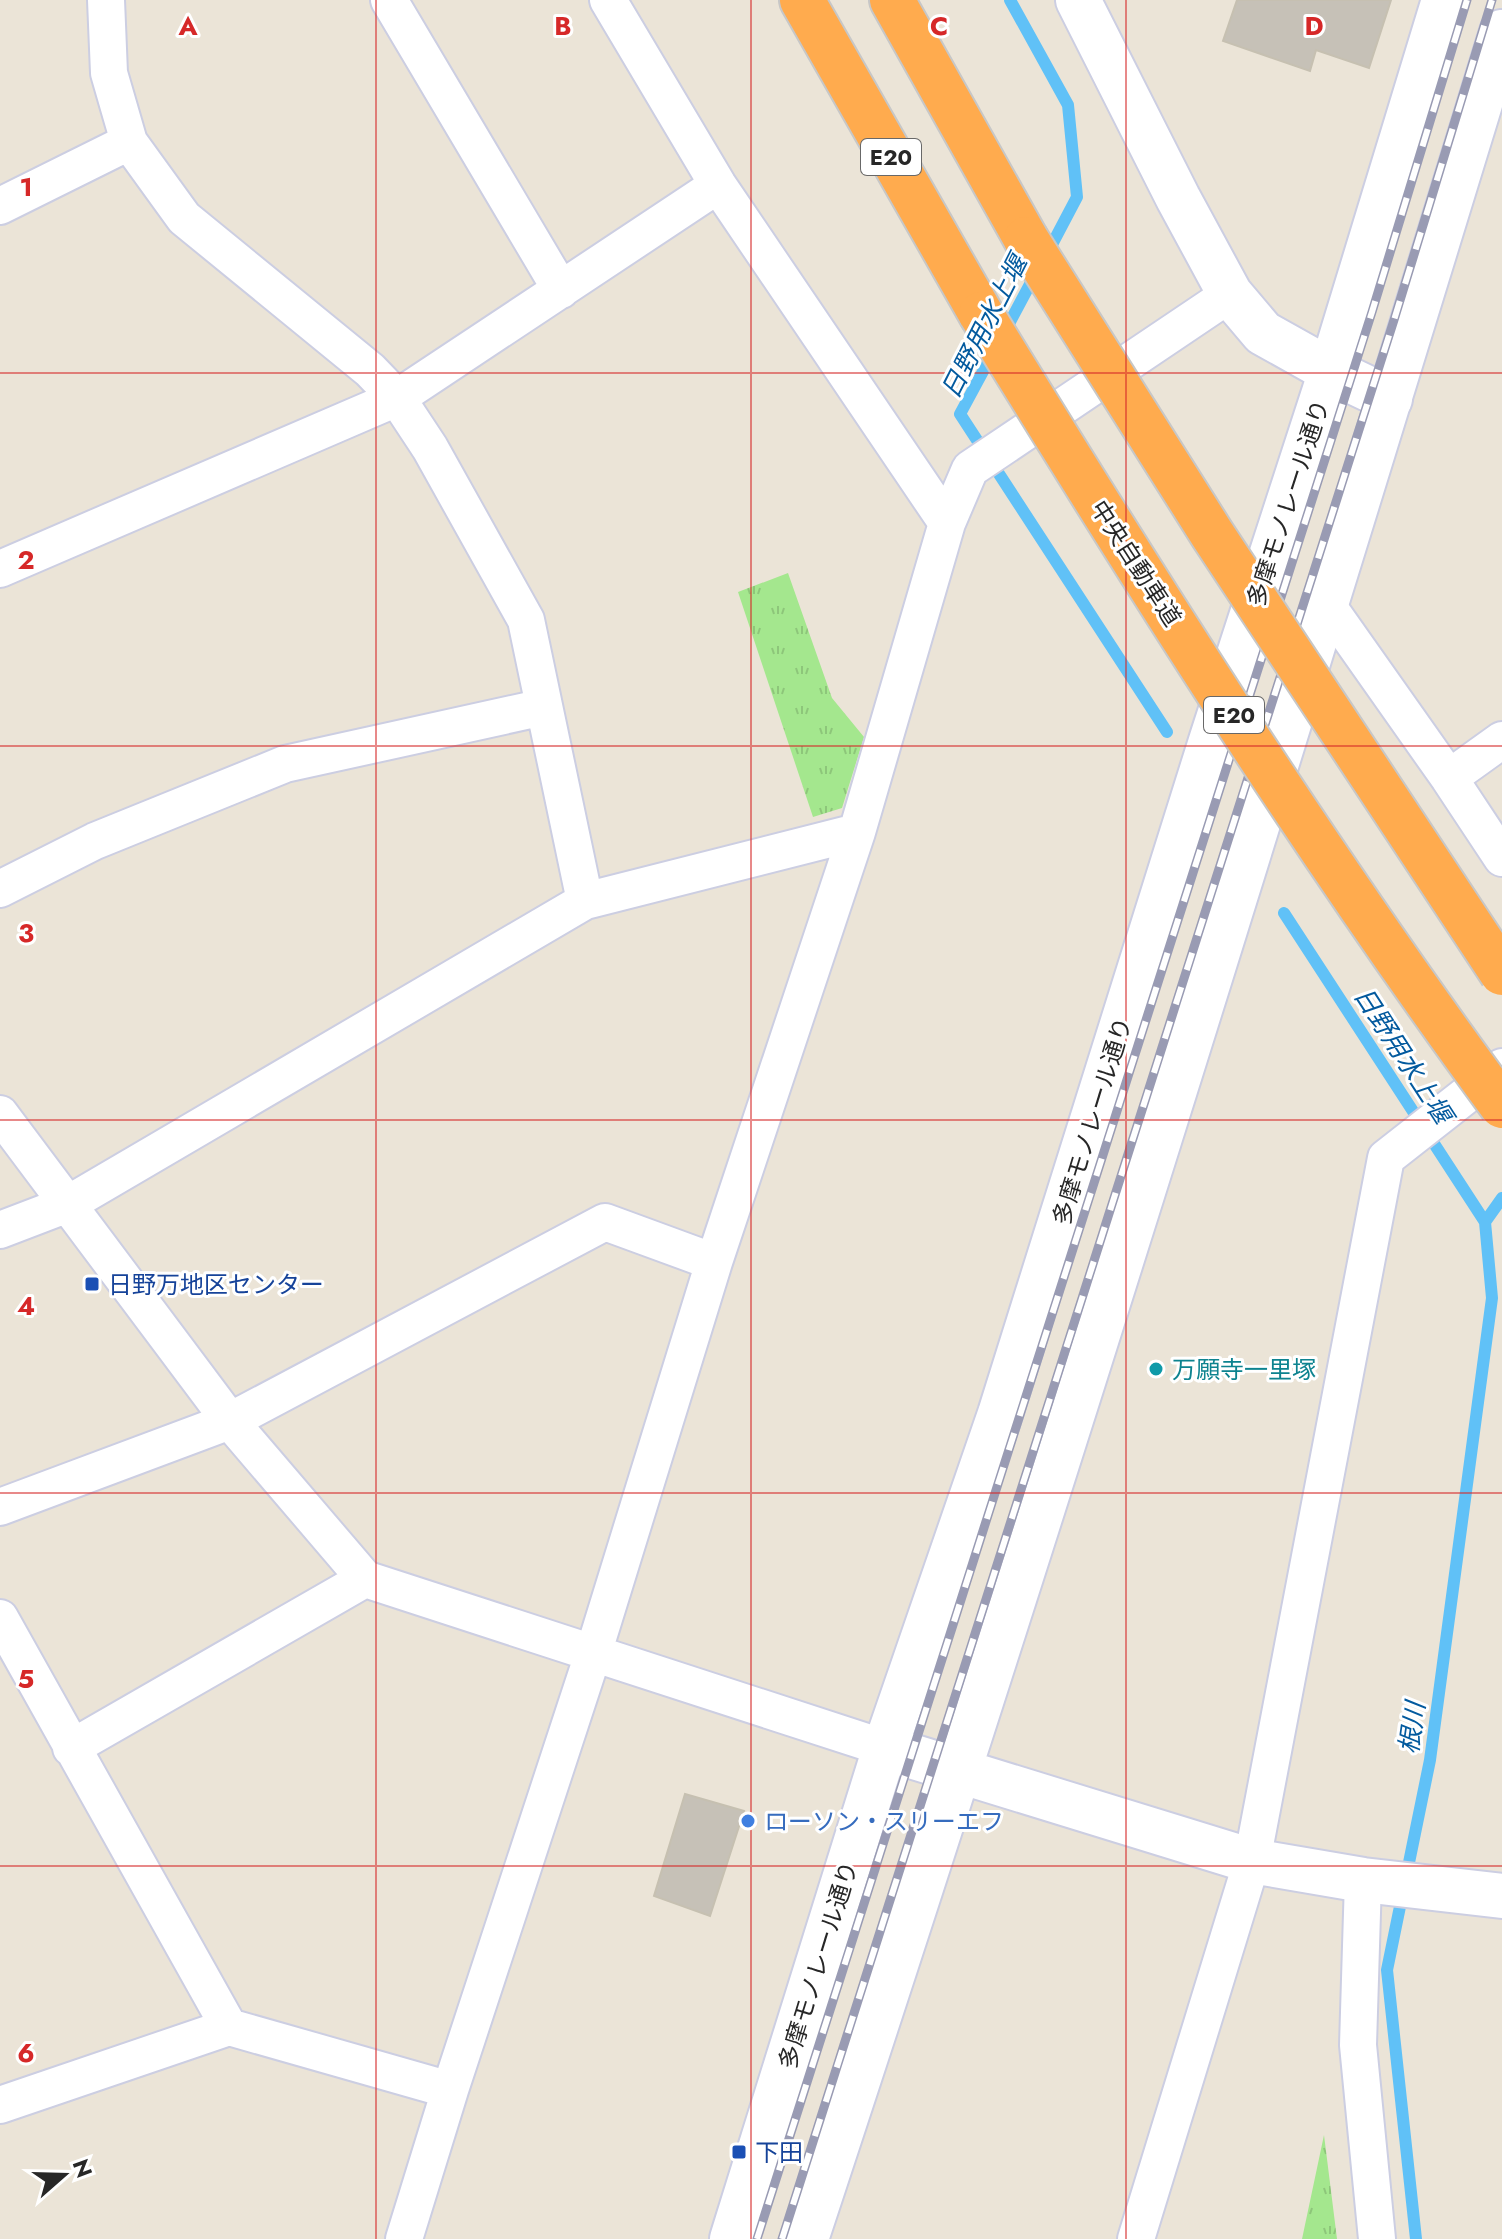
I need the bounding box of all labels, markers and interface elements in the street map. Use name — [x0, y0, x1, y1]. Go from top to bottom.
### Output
text: A — [177, 7, 198, 45]
text: B — [554, 7, 572, 45]
text: C — [930, 7, 948, 45]
text: D — [1304, 7, 1324, 45]
road number: E20 — [861, 139, 921, 175]
text: 1 — [19, 168, 33, 206]
water label: 日野用水上堰 — [932, 245, 1038, 405]
street label: 多摩モノレール通り — [1238, 395, 1338, 611]
street label: 中央自動車道 — [1082, 493, 1190, 633]
text: 2 — [17, 541, 35, 579]
road number: E20 — [1204, 697, 1264, 733]
text: 3 — [18, 914, 34, 952]
water label: 日野用水上堰 — [1345, 979, 1464, 1134]
street label: 多摩モノレール通り — [1044, 1013, 1140, 1229]
place label: 日野万地区センター — [108, 1267, 324, 1302]
marker: 日野万地区センター — [83, 1275, 101, 1293]
text: 4 — [17, 1287, 35, 1325]
place label: 万願寺一里塚 — [1172, 1352, 1316, 1387]
marker: 万願寺一里塚 — [1147, 1360, 1165, 1378]
text: 5 — [18, 1660, 34, 1698]
water label: 根川 — [1390, 1697, 1435, 1756]
place label: ローソン・スリーエフ — [764, 1804, 1004, 1839]
marker: ローソン・スリーエフ — [739, 1812, 757, 1830]
street label: 多摩モノレール通り — [770, 1857, 866, 2073]
text: 6 — [17, 2034, 35, 2072]
north arrow — [24, 2135, 104, 2215]
place label: 下田 — [755, 2135, 803, 2170]
marker: 下田 — [730, 2143, 748, 2161]
text: N — [65, 2154, 101, 2182]

